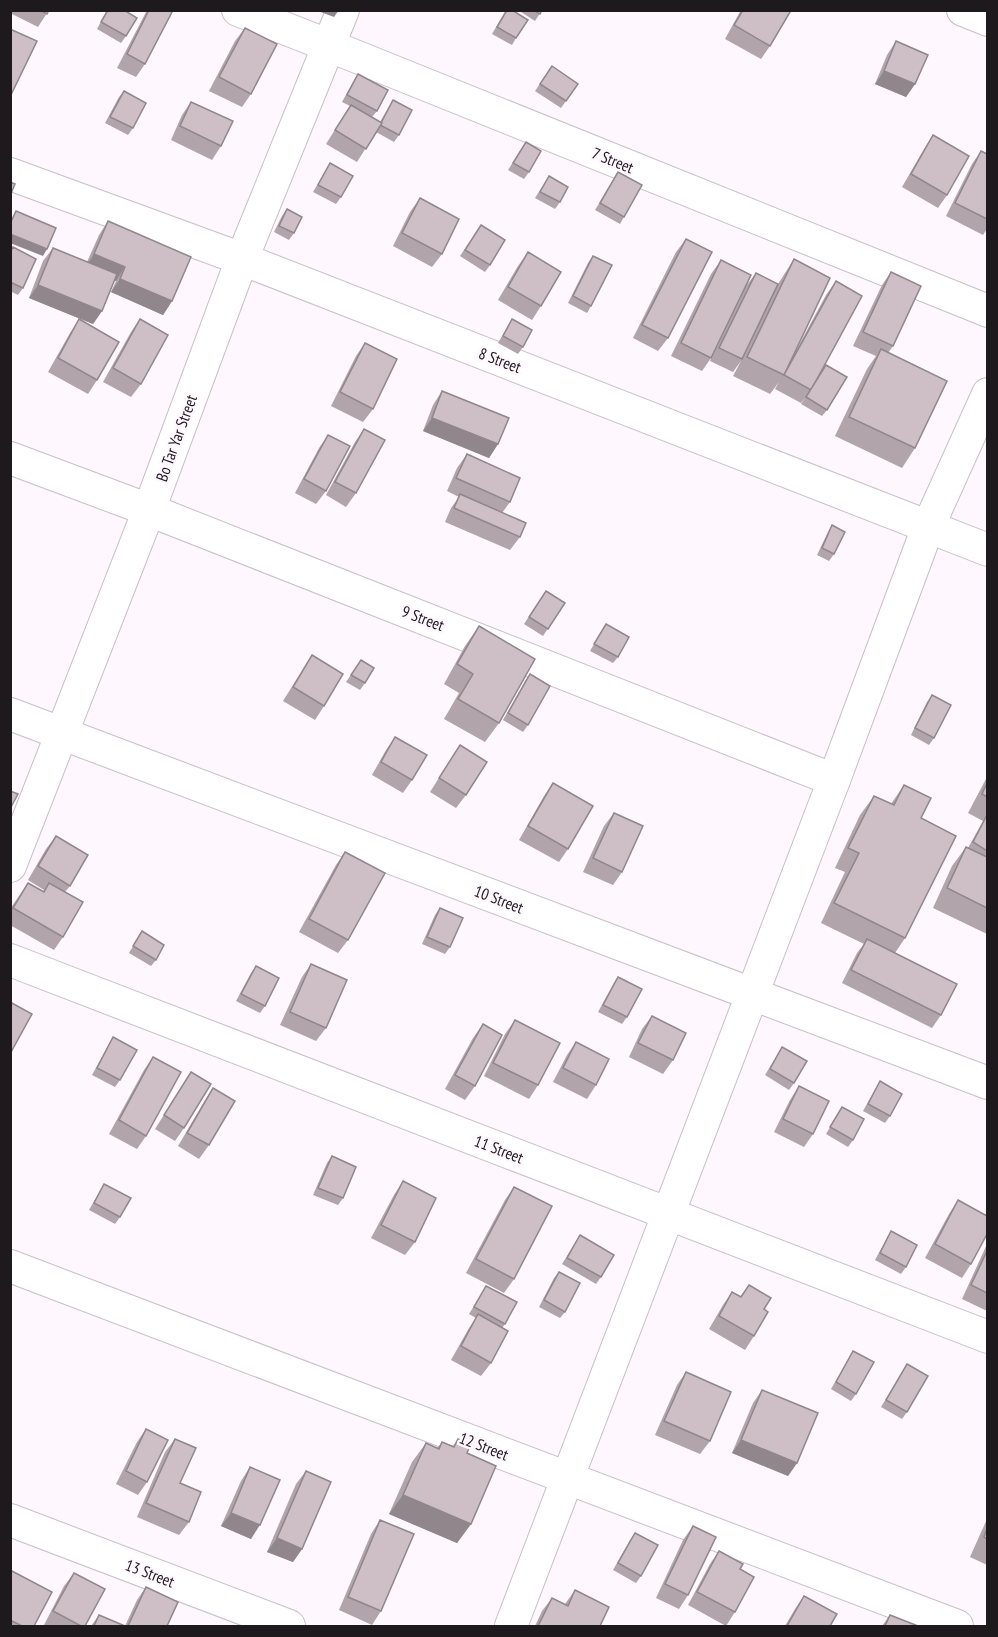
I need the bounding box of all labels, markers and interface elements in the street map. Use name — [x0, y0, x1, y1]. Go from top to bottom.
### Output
street label: 7 Street — [589, 143, 637, 178]
street label: 8 Street — [476, 343, 525, 377]
street label: Bo Tar Yar Street — [151, 391, 201, 484]
street label: 9 Street — [399, 601, 448, 635]
street label: 10 Street — [472, 881, 527, 918]
street label: 11 Street — [472, 1131, 527, 1168]
street label: 12 Street — [457, 1428, 512, 1465]
street label: 13 Street — [123, 1555, 178, 1592]

